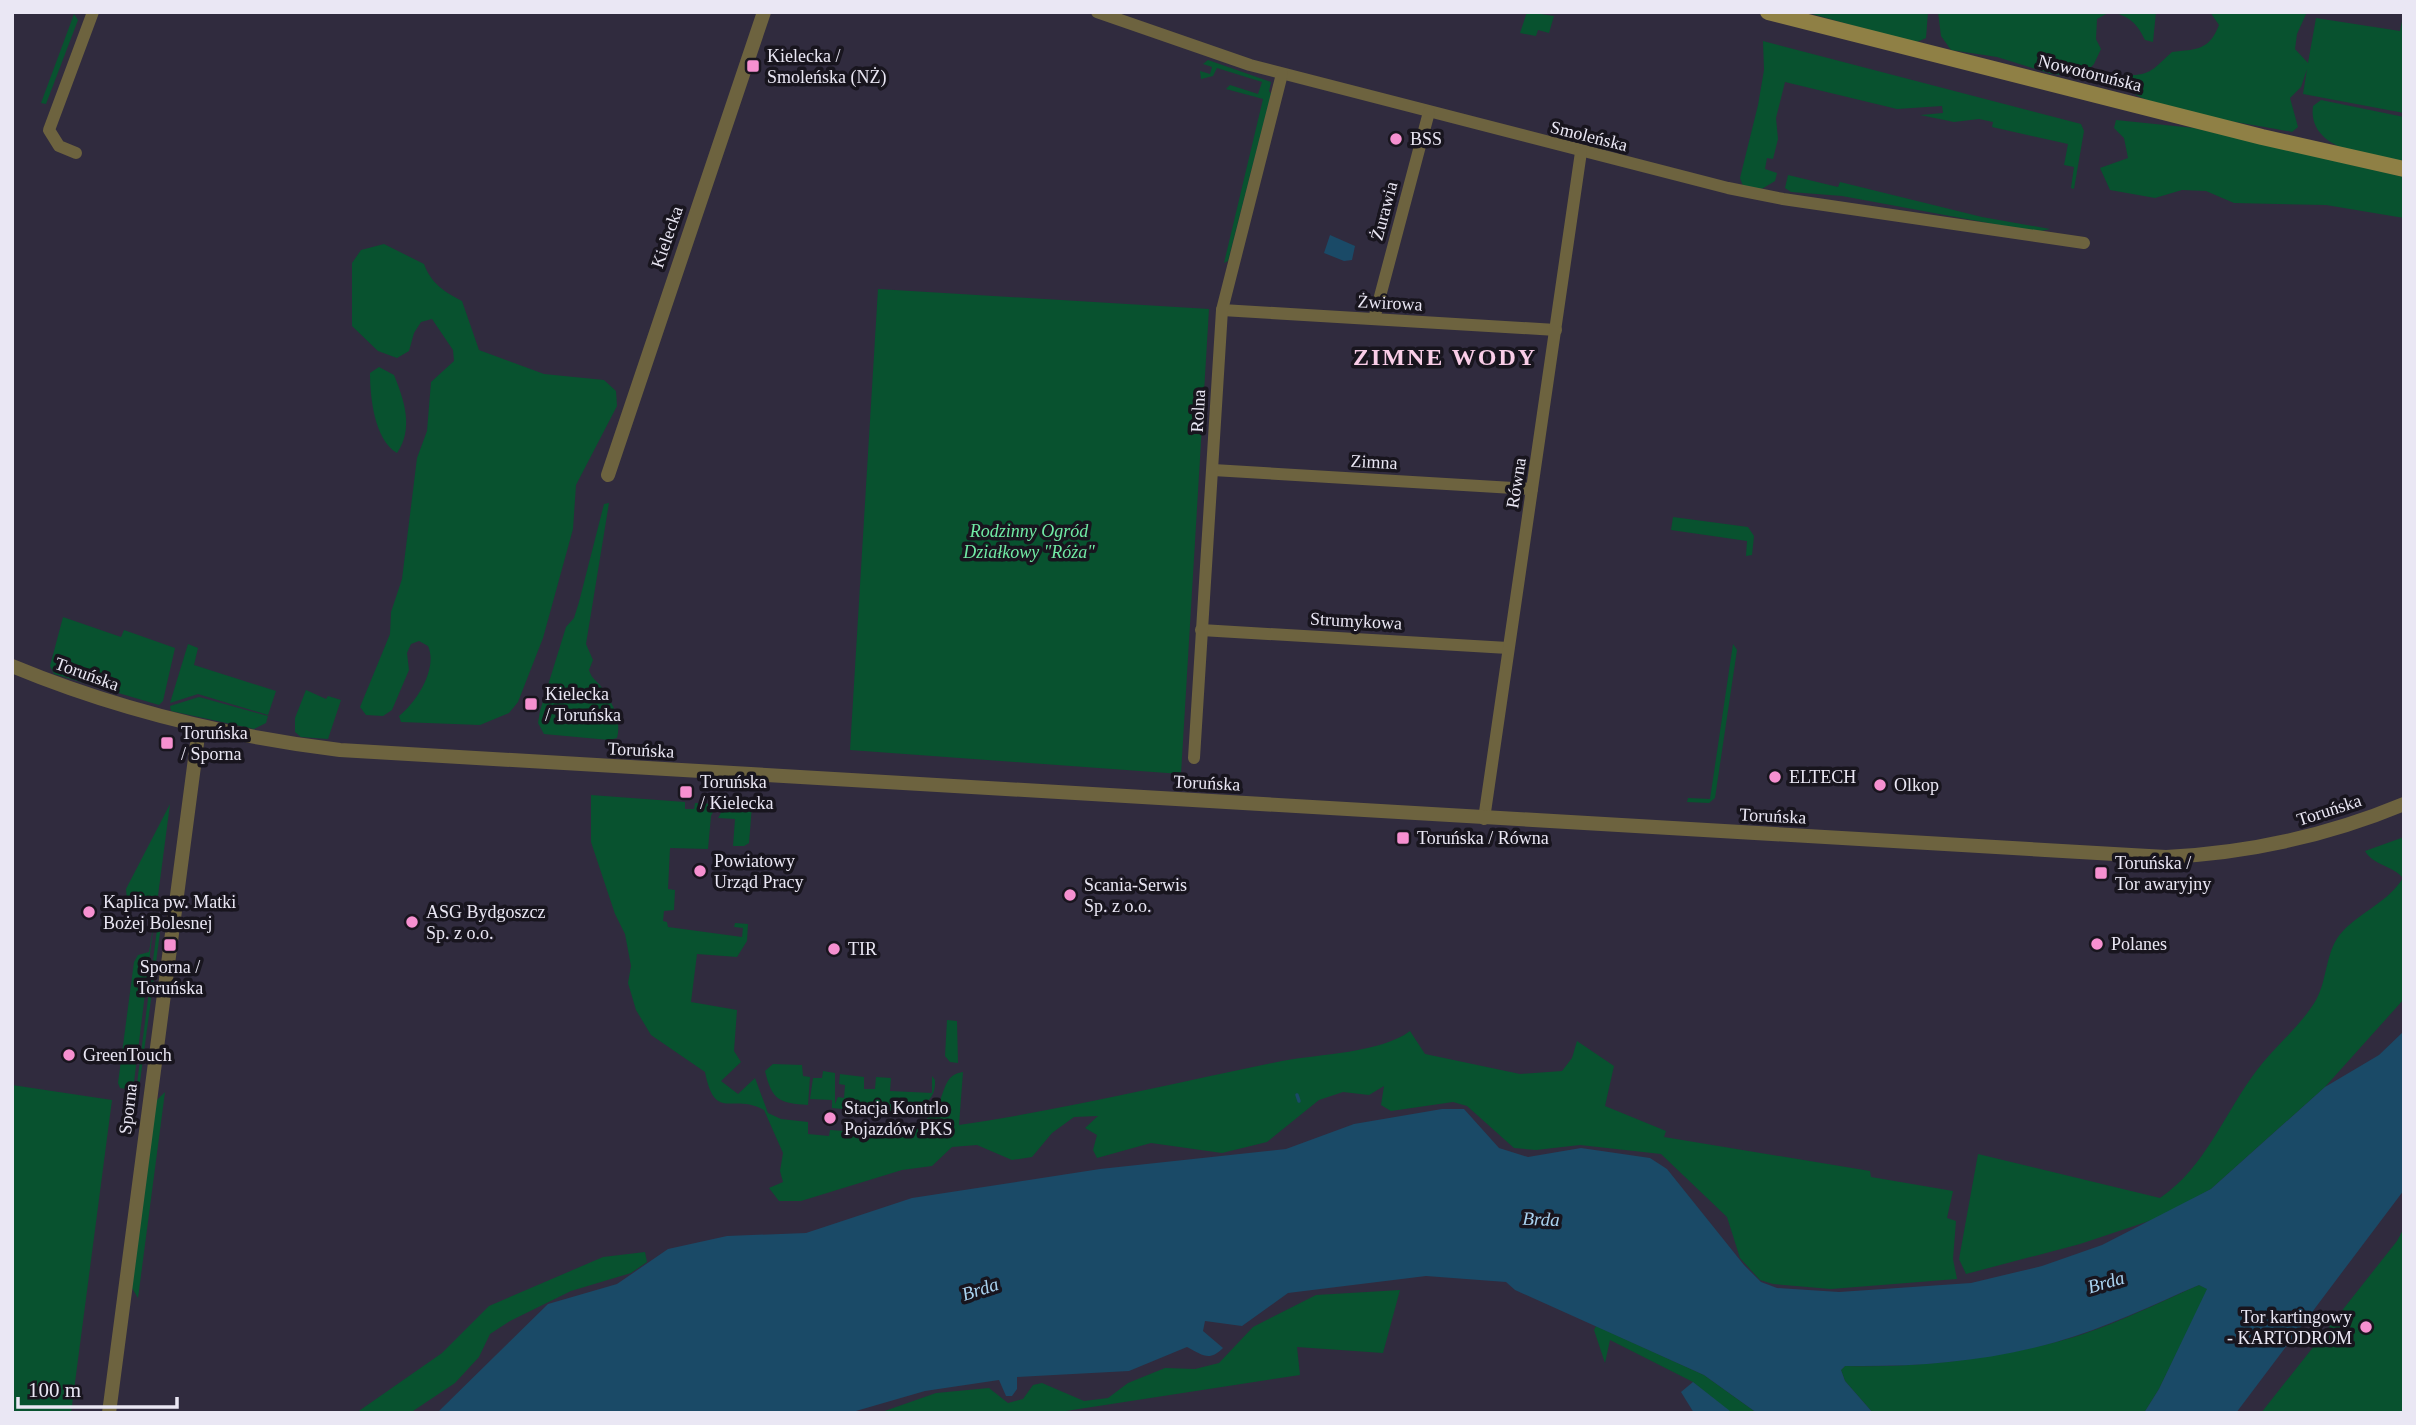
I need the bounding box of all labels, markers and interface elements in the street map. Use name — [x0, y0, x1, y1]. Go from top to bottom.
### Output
place label: Kielecka / Smoleńska (NŻ) — [767, 46, 886, 88]
street label: Nowotoruńska — [2036, 50, 2144, 96]
marker: Kielecka / Smoleńska (NŻ) — [745, 58, 761, 74]
street label: Smoleńska — [1548, 117, 1630, 155]
place label: BSS — [1410, 129, 1442, 149]
marker: BSS — [1388, 131, 1404, 147]
street label: Żurawia — [1367, 179, 1401, 243]
street label: Kielecka — [647, 204, 687, 270]
street label: Żwirowa — [1357, 291, 1423, 315]
district label: ZIMNE WODY — [1353, 344, 1537, 370]
street label: Rolna — [1187, 389, 1209, 433]
street label: Zimna — [1350, 451, 1398, 473]
street label: Równa — [1502, 456, 1530, 510]
park label: Rodzinny Ogród Działkowy "Róża" — [962, 521, 1095, 562]
street label: Strumykowa — [1310, 609, 1402, 633]
street label: Toruńska — [52, 653, 122, 695]
place label: Kielecka / Toruńska — [545, 684, 621, 725]
marker: Kielecka / Toruńska — [523, 696, 539, 712]
place label: Toruńska / Sporna — [181, 723, 248, 764]
marker: Toruńska / Sporna — [159, 735, 175, 751]
street label: Toruńska — [607, 738, 675, 762]
place label: ELTECH — [1789, 767, 1856, 787]
marker: ELTECH — [1767, 769, 1783, 785]
street label: Toruńska — [1173, 771, 1241, 795]
place label: Toruńska / Kielecka — [700, 772, 773, 813]
place label: Olkop — [1894, 775, 1939, 795]
marker: Olkop — [1872, 777, 1888, 793]
marker: Toruńska / Kielecka — [678, 784, 694, 800]
street label: Toruńska — [2294, 790, 2364, 830]
street label: Toruńska — [1739, 804, 1807, 828]
place label: Toruńska / Równa — [1417, 828, 1549, 848]
marker: Toruńska / Równa — [1395, 830, 1411, 846]
place label: Powiatowy Urząd Pracy — [714, 851, 803, 892]
place label: Toruńska / Tor awaryjny — [2115, 853, 2211, 894]
marker: Powiatowy Urząd Pracy — [692, 863, 708, 879]
marker: Toruńska / Tor awaryjny — [2093, 865, 2109, 881]
place label: Scania-Serwis Sp. z o.o. — [1084, 875, 1187, 916]
marker: Scania-Serwis Sp. z o.o. — [1062, 887, 1078, 903]
place label: Kaplica pw. Matki Bożej Bolesnej — [103, 892, 236, 933]
place label: ASG Bydgoszcz Sp. z o.o. — [426, 902, 546, 943]
marker: Kaplica pw. Matki Bożej Bolesnej — [81, 904, 97, 920]
marker: ASG Bydgoszcz Sp. z o.o. — [404, 914, 420, 930]
place label: Polanes — [2111, 934, 2167, 954]
marker: Polanes — [2089, 936, 2105, 952]
marker: Sporna / Toruńska — [162, 937, 178, 953]
place label: TIR — [848, 939, 877, 959]
marker: TIR — [826, 941, 842, 957]
place label: Sporna / Toruńska — [137, 957, 203, 998]
place label: GreenTouch — [83, 1045, 172, 1065]
marker: GreenTouch — [61, 1047, 77, 1063]
street label: Sporna — [115, 1082, 141, 1136]
place label: Stacja Kontrlo Pojazdów PKS — [844, 1098, 953, 1139]
marker: Stacja Kontrlo Pojazdów PKS — [822, 1110, 838, 1126]
water label: Brda — [1522, 1208, 1560, 1230]
water label: Brda — [2085, 1267, 2127, 1297]
water label: Brda — [959, 1273, 1001, 1305]
place label: Tor kartingowy - KARTODROM — [2227, 1307, 2352, 1348]
marker: Tor kartingowy - KARTODROM — [2358, 1319, 2374, 1335]
scale bar — [18, 1366, 177, 1410]
text: 100 m — [28, 1378, 81, 1402]

